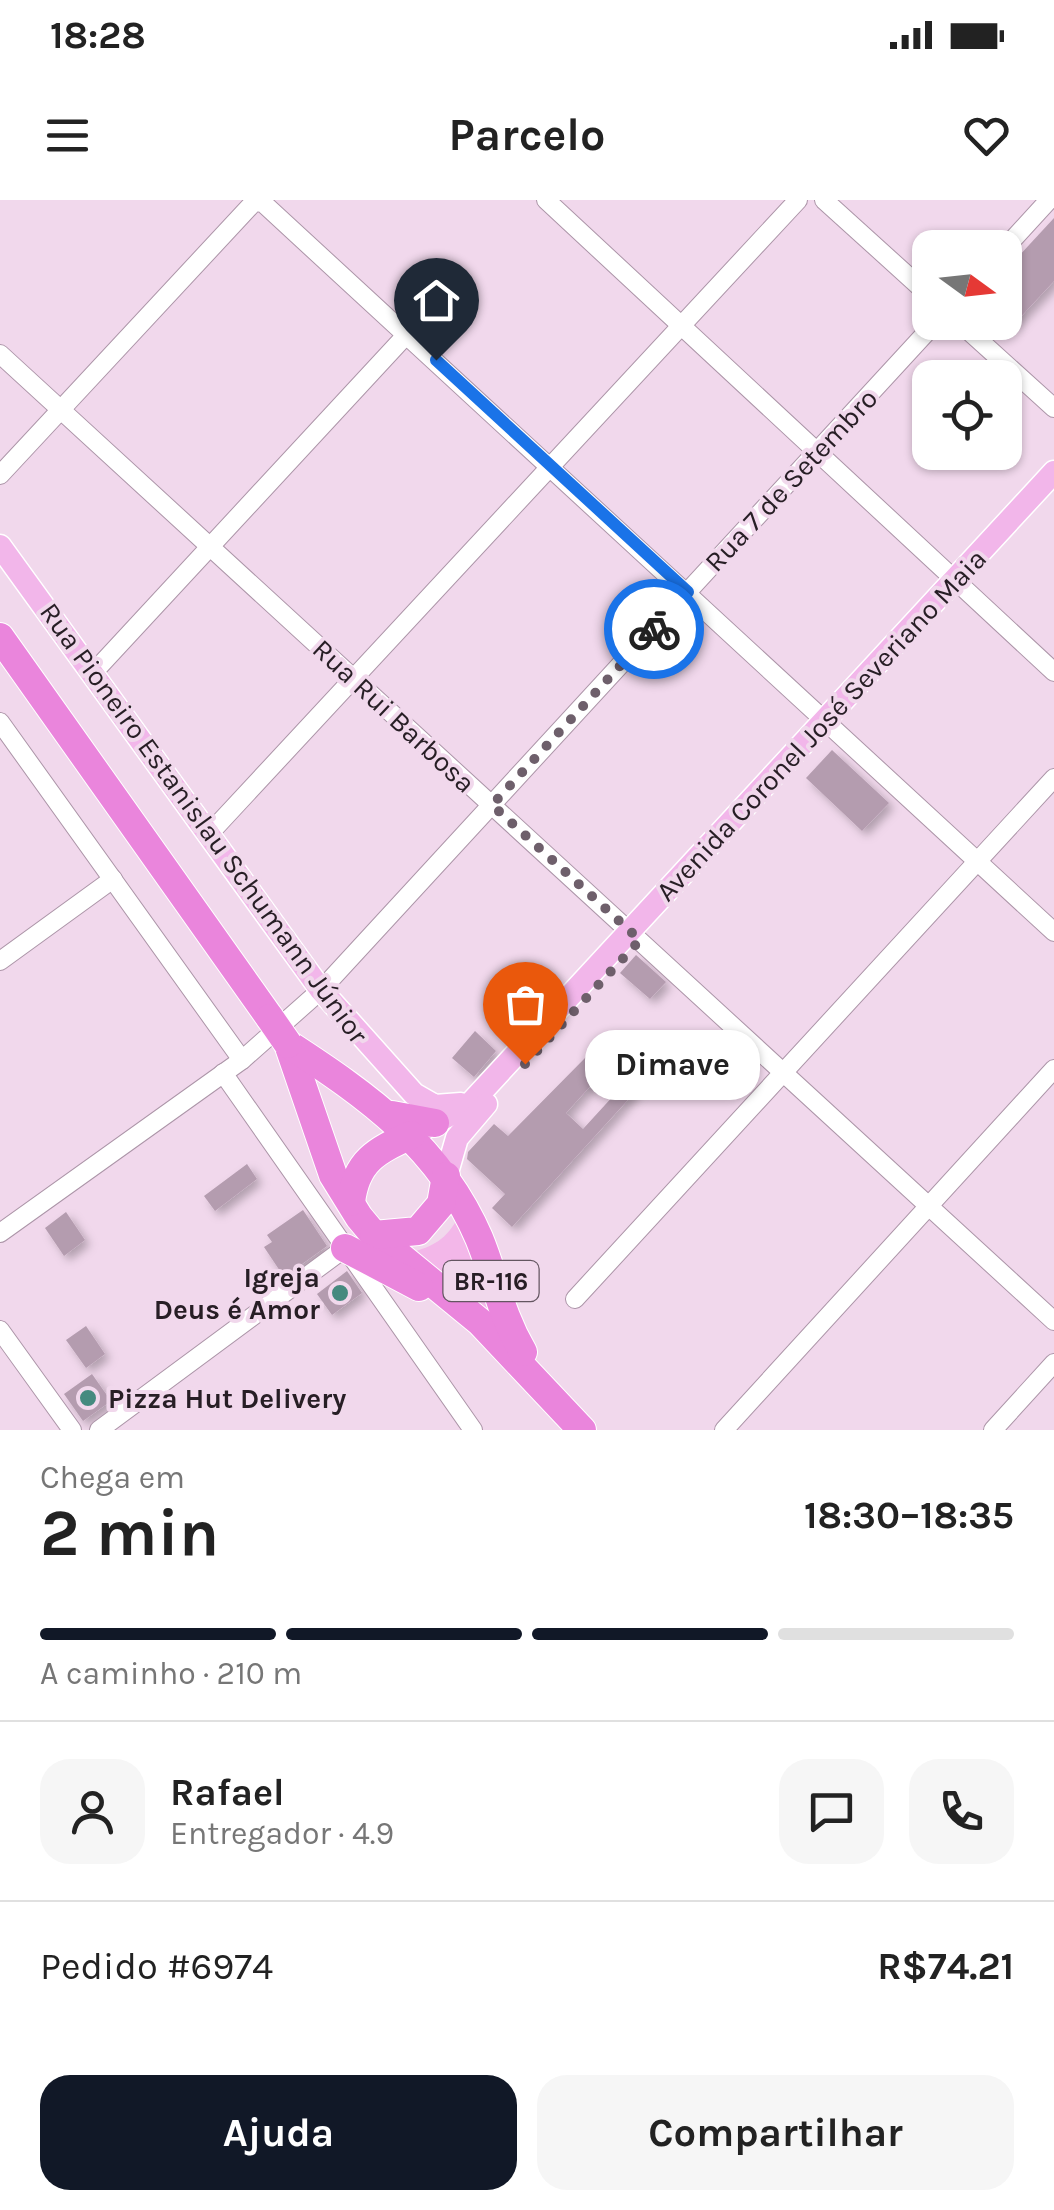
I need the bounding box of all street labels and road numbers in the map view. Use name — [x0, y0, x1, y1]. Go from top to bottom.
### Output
street label: Rua 7 de Setembro — [698, 382, 884, 578]
street label: Avenida Coronel José Severiano Maia — [649, 542, 993, 908]
street label: Rua Pioneiro Estanislau Schumann Júnior — [33, 596, 376, 1050]
street label: Rua Rui Barbosa — [306, 632, 482, 800]
road number: BR-116 — [444, 1261, 538, 1301]

